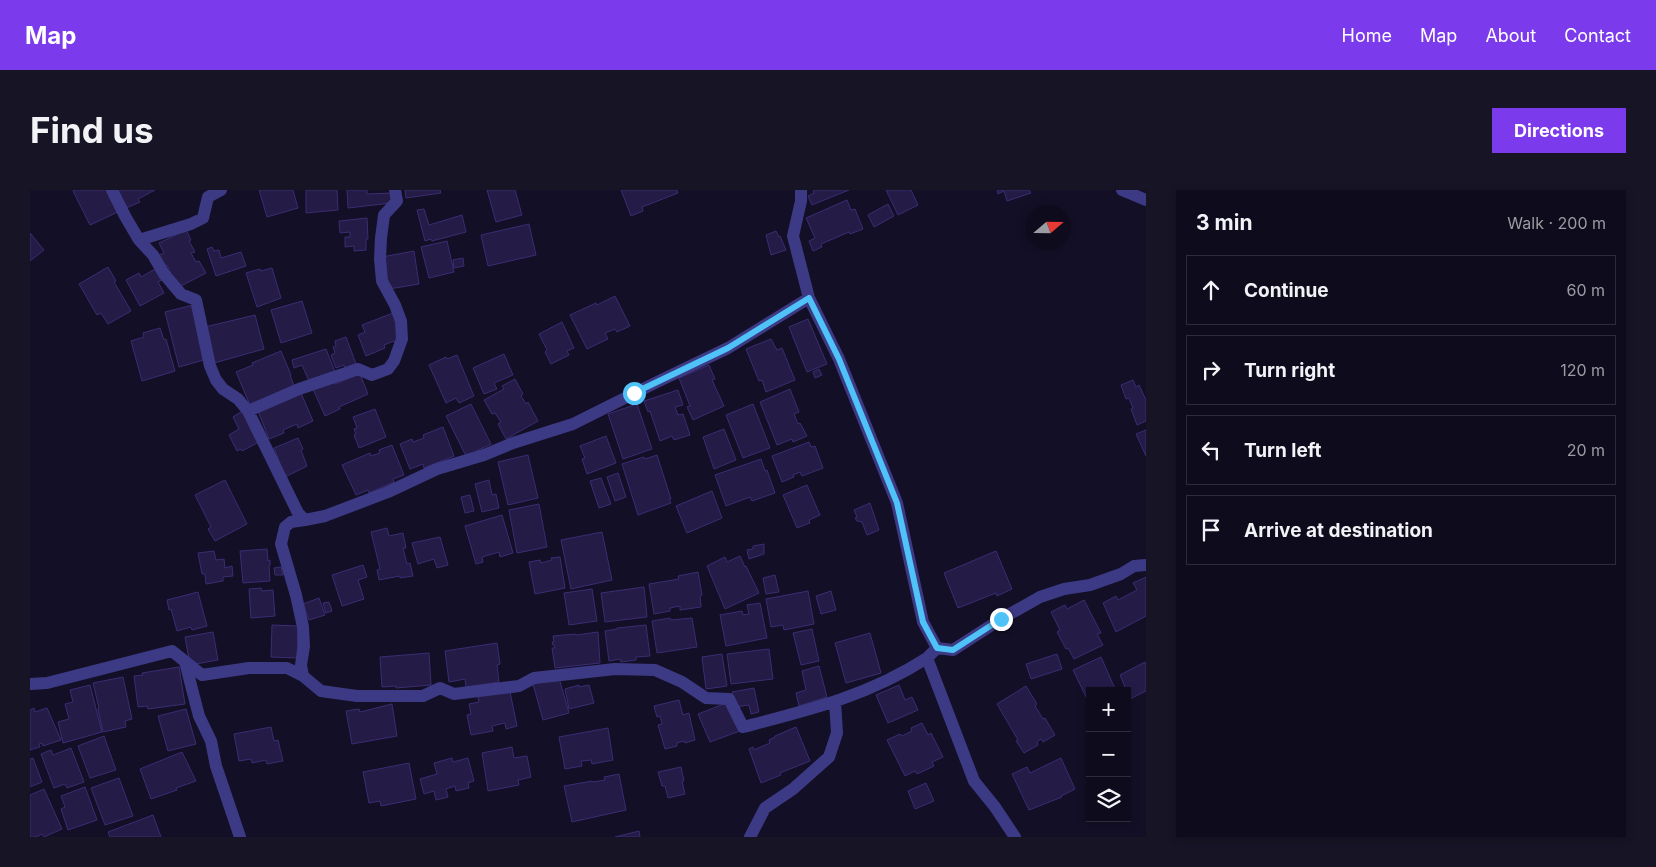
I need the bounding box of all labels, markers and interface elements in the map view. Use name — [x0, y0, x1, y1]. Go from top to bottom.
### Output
text: Map — [25, 21, 76, 50]
text: Home — [1342, 25, 1392, 46]
text: Map — [1420, 25, 1457, 46]
text: About — [1485, 25, 1536, 46]
text: Contact — [1564, 25, 1631, 46]
button: Directions — [1492, 108, 1626, 153]
text: Find us — [30, 109, 154, 151]
north arrow — [1026, 205, 1071, 250]
text: 3 min — [1196, 210, 1252, 235]
text: Walk · 200 m — [1507, 213, 1606, 233]
icon: ahead — [1197, 276, 1225, 304]
text: Continue — [1244, 279, 1329, 302]
text: 60 m — [1566, 280, 1605, 300]
icon: right — [1197, 356, 1225, 384]
text: Turn right — [1244, 359, 1335, 382]
text: 120 m — [1560, 360, 1605, 380]
route start — [623, 382, 646, 405]
icon: left — [1197, 436, 1225, 464]
text: Turn left — [1244, 439, 1322, 462]
text: 20 m — [1567, 440, 1605, 460]
icon: arrive — [1197, 516, 1225, 544]
text: Arrive at destination — [1244, 519, 1433, 542]
route end — [990, 608, 1013, 631]
map controls — [1086, 687, 1131, 822]
button: + — [1086, 687, 1131, 732]
button: − — [1086, 732, 1131, 777]
button: layers — [1086, 777, 1131, 822]

